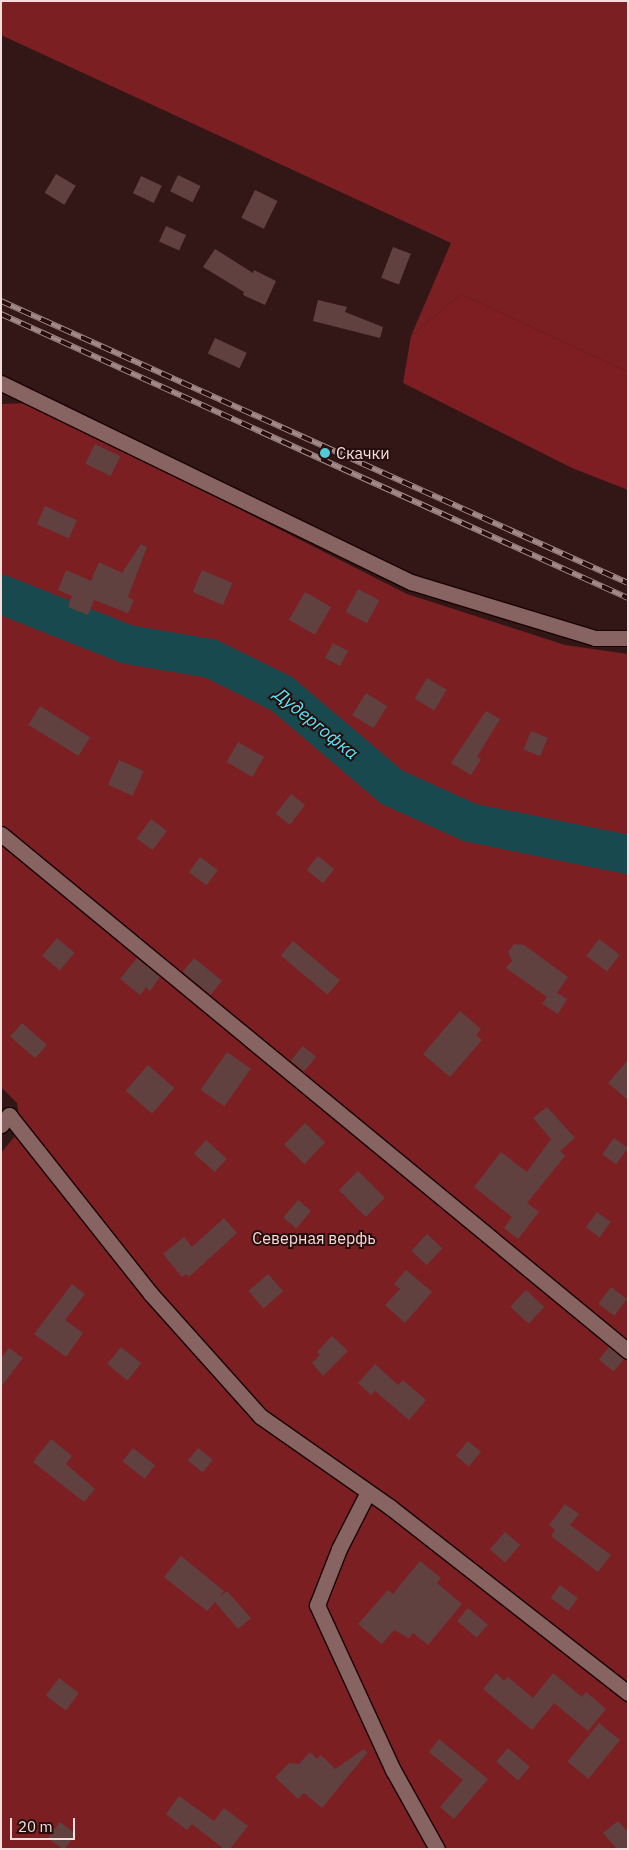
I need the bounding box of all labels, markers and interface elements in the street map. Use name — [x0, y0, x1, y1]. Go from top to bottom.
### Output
place label: Скачки — [336, 443, 390, 463]
marker: Скачки — [318, 446, 332, 460]
water label: Дудергофка — [270, 684, 362, 764]
park label: Северная верфь — [252, 1228, 376, 1248]
scale bar — [12, 1808, 78, 1840]
text: 20 m — [18, 1817, 53, 1836]

